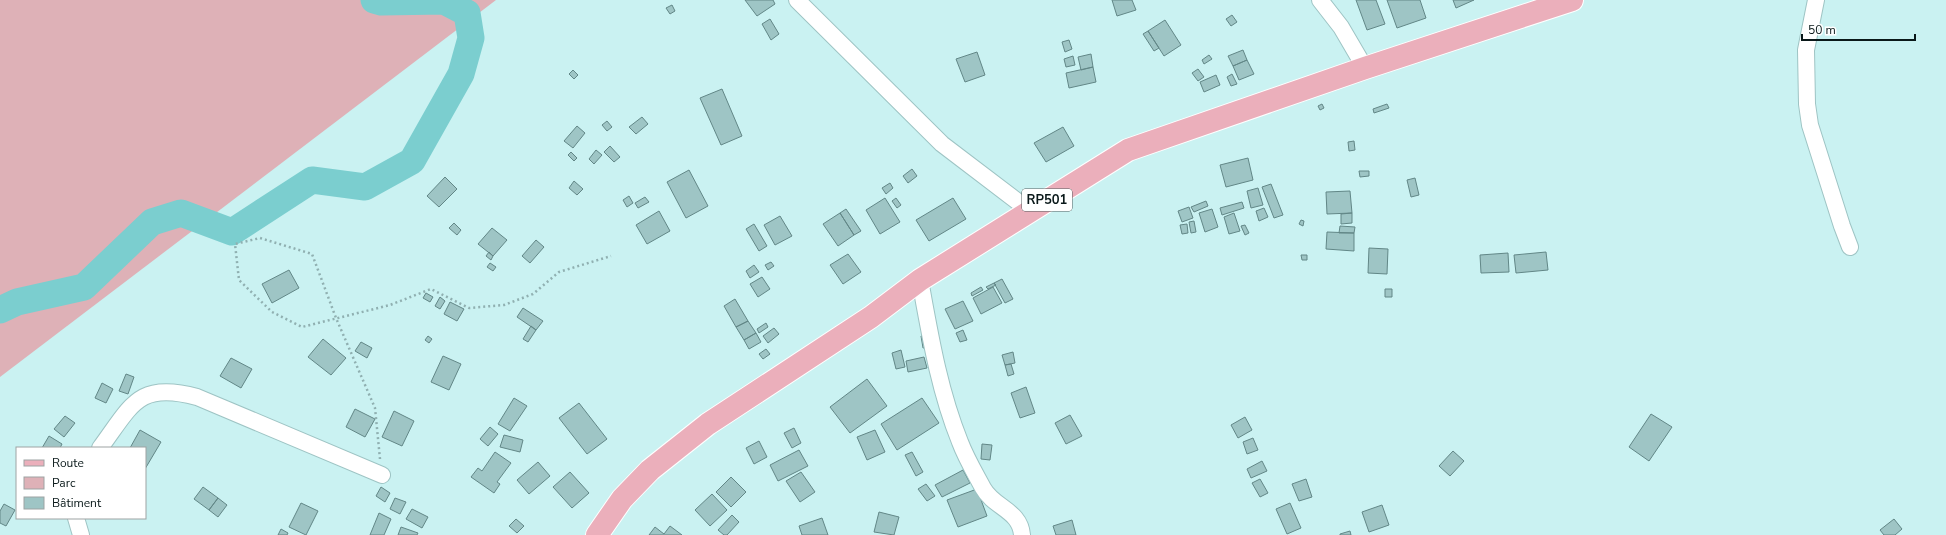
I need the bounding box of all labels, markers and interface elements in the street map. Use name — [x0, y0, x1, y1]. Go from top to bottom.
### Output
scale bar — [1802, 16, 1915, 42]
text: 50 m — [1808, 22, 1836, 38]
road number: RP501 — [1022, 189, 1072, 211]
legend — [16, 447, 146, 519]
text: Route — [52, 455, 84, 471]
text: Parc — [52, 475, 76, 491]
text: Bâtiment — [52, 495, 102, 511]

